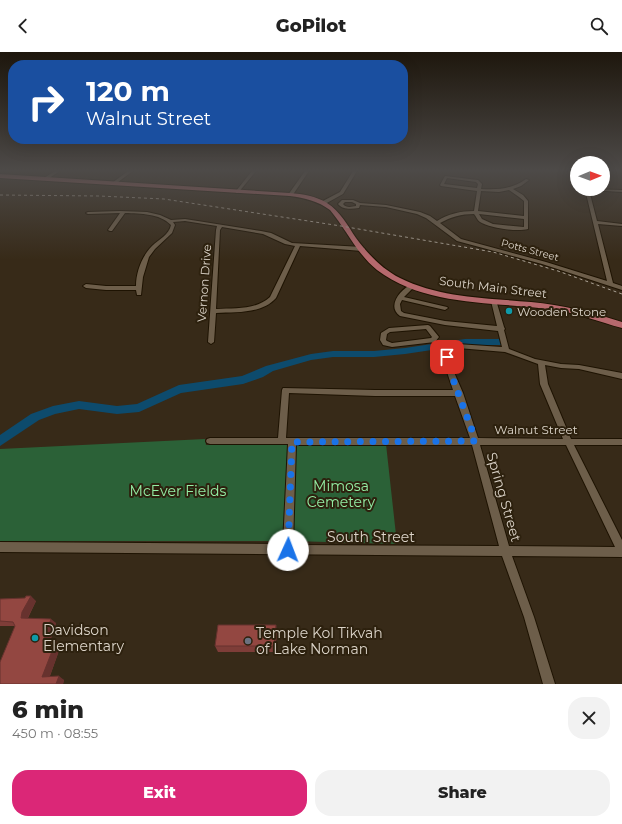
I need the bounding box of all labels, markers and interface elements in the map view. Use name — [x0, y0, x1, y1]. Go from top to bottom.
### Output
icon: back — [12, 15, 34, 37]
text: GoPilot — [276, 15, 346, 37]
icon: search — [588, 15, 610, 37]
text: 120 m — [86, 74, 170, 108]
icon: right — [20, 76, 72, 128]
text: Walnut Street — [86, 108, 211, 130]
north arrow — [570, 156, 610, 196]
map controls — [570, 156, 610, 196]
street label: Potts Street — [500, 236, 560, 264]
street label: Vernon Drive — [194, 244, 214, 322]
street label: South Main Street — [438, 273, 548, 301]
place label: Wooden Stone — [517, 304, 606, 319]
marker: Wooden Stone — [504, 306, 514, 316]
pin — [430, 340, 464, 374]
icon: arrive — [436, 346, 458, 368]
street label: Walnut Street — [494, 422, 578, 437]
street label: Spring Street — [483, 450, 525, 544]
park label: Mimosa Cemetery — [307, 477, 376, 511]
park label: McEver Fields — [130, 482, 227, 500]
street label: South Street — [327, 528, 415, 546]
position arrow — [267, 529, 309, 571]
place label: Davidson Elementary — [43, 621, 125, 655]
place label: Temple Kol Tikvah of Lake Norman — [256, 624, 383, 658]
marker: Davidson Elementary — [30, 633, 40, 643]
marker: Temple Kol Tikvah of Lake Norman — [243, 636, 253, 646]
text: 6 min — [12, 695, 84, 724]
button: close — [568, 697, 610, 739]
text: 450 m · 08:55 — [12, 725, 98, 741]
button: Exit — [12, 770, 307, 816]
button: Share — [315, 770, 610, 816]

